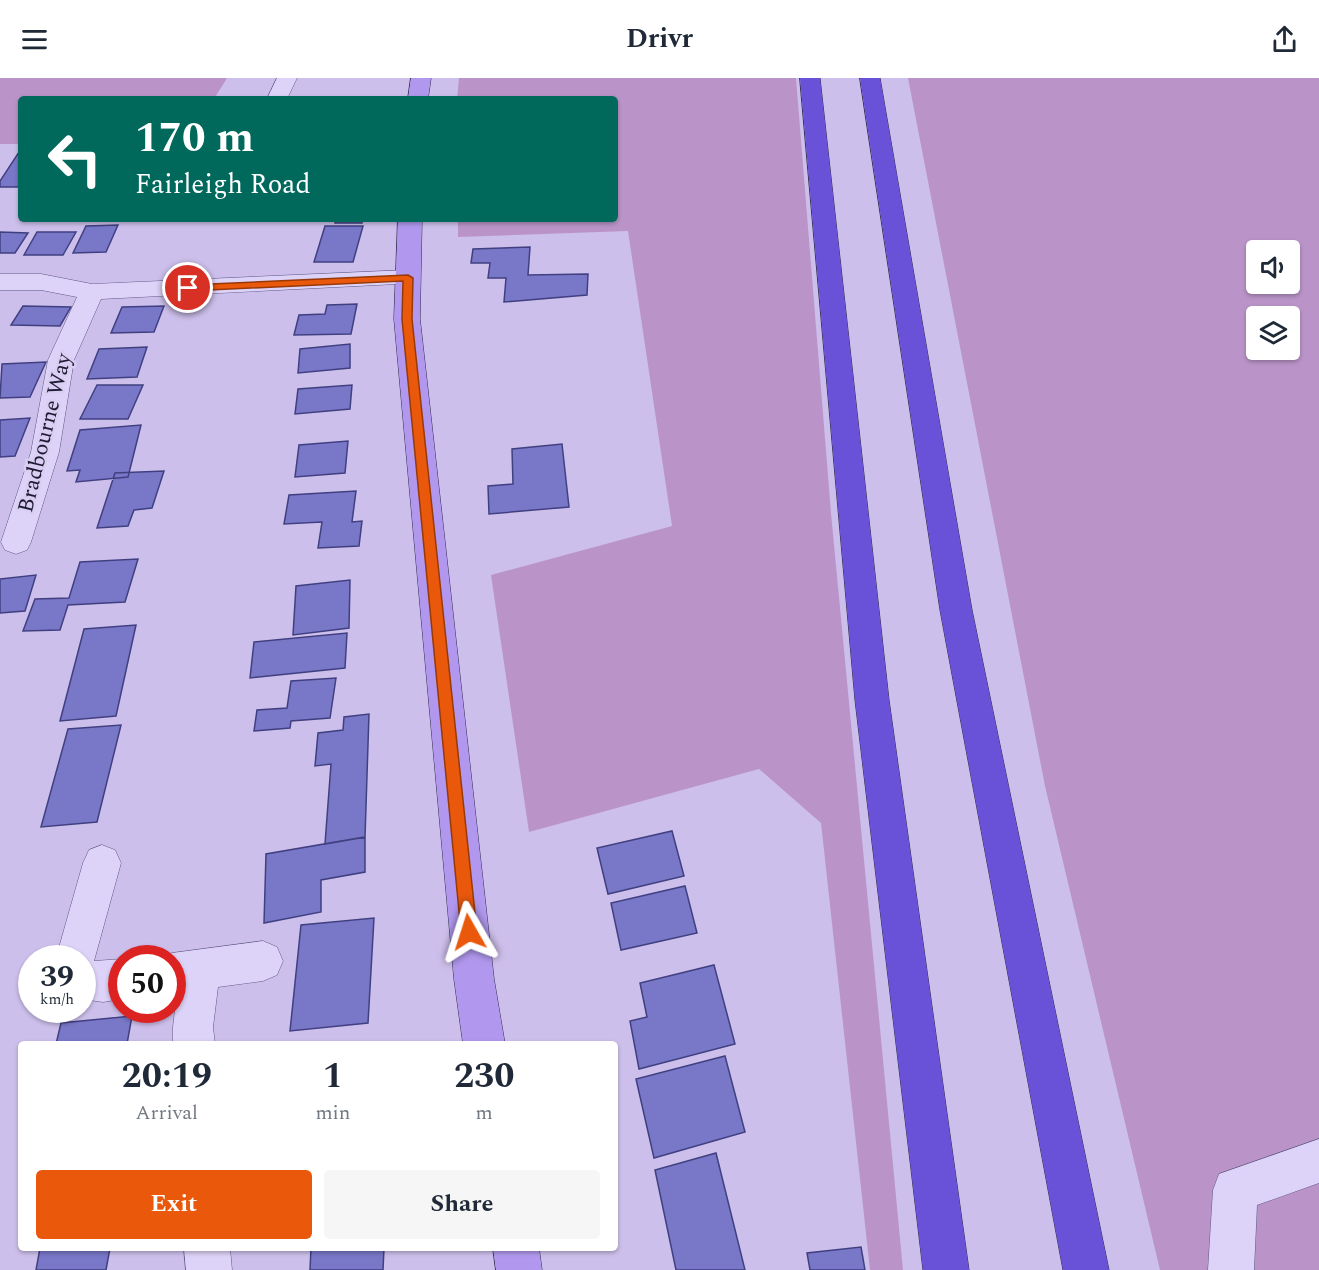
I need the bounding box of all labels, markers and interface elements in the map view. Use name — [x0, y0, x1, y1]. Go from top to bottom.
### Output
text: Drivr — [626, 18, 693, 60]
icon: menu — [18, 23, 51, 56]
icon: share — [1268, 23, 1301, 56]
text: 170 m — [135, 107, 254, 170]
icon: left — [36, 120, 114, 198]
text: Fairleigh Road — [135, 164, 311, 206]
map controls — [1246, 240, 1300, 360]
button: sound — [1246, 240, 1300, 294]
pin — [162, 262, 213, 313]
icon: arrive — [171, 271, 204, 304]
button: layers — [1246, 306, 1300, 360]
street label: Bradbourne Way — [9, 348, 81, 516]
position arrow — [437, 900, 501, 964]
speed limit sign: 50 — [108, 945, 186, 1023]
text: 39 — [40, 954, 74, 1000]
text: km/h — [40, 988, 74, 1011]
text: 20:19 — [121, 1049, 212, 1104]
text: 1 — [323, 1049, 343, 1104]
text: 230 — [454, 1049, 514, 1104]
text: Arrival — [136, 1098, 198, 1128]
text: min — [315, 1098, 350, 1128]
text: m — [476, 1098, 493, 1128]
button: Exit — [36, 1170, 312, 1239]
button: Share — [324, 1170, 600, 1239]

